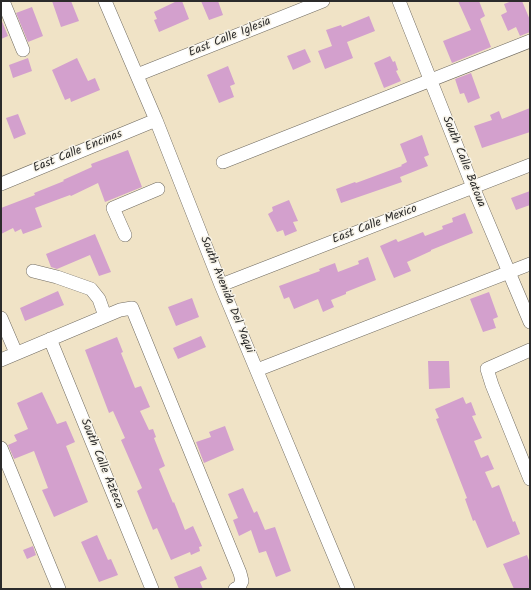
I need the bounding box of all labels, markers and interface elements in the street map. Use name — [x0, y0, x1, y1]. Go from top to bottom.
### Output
street label: East Calle Iglesia — [187, 15, 273, 61]
street label: South Calle Batoua — [438, 114, 488, 210]
street label: East Calle Encinas — [31, 128, 125, 176]
street label: East Calle Mexico — [331, 202, 419, 248]
street label: South Avenida Del Yaqui — [196, 235, 256, 355]
street label: South Calle Azteca — [76, 417, 126, 511]

